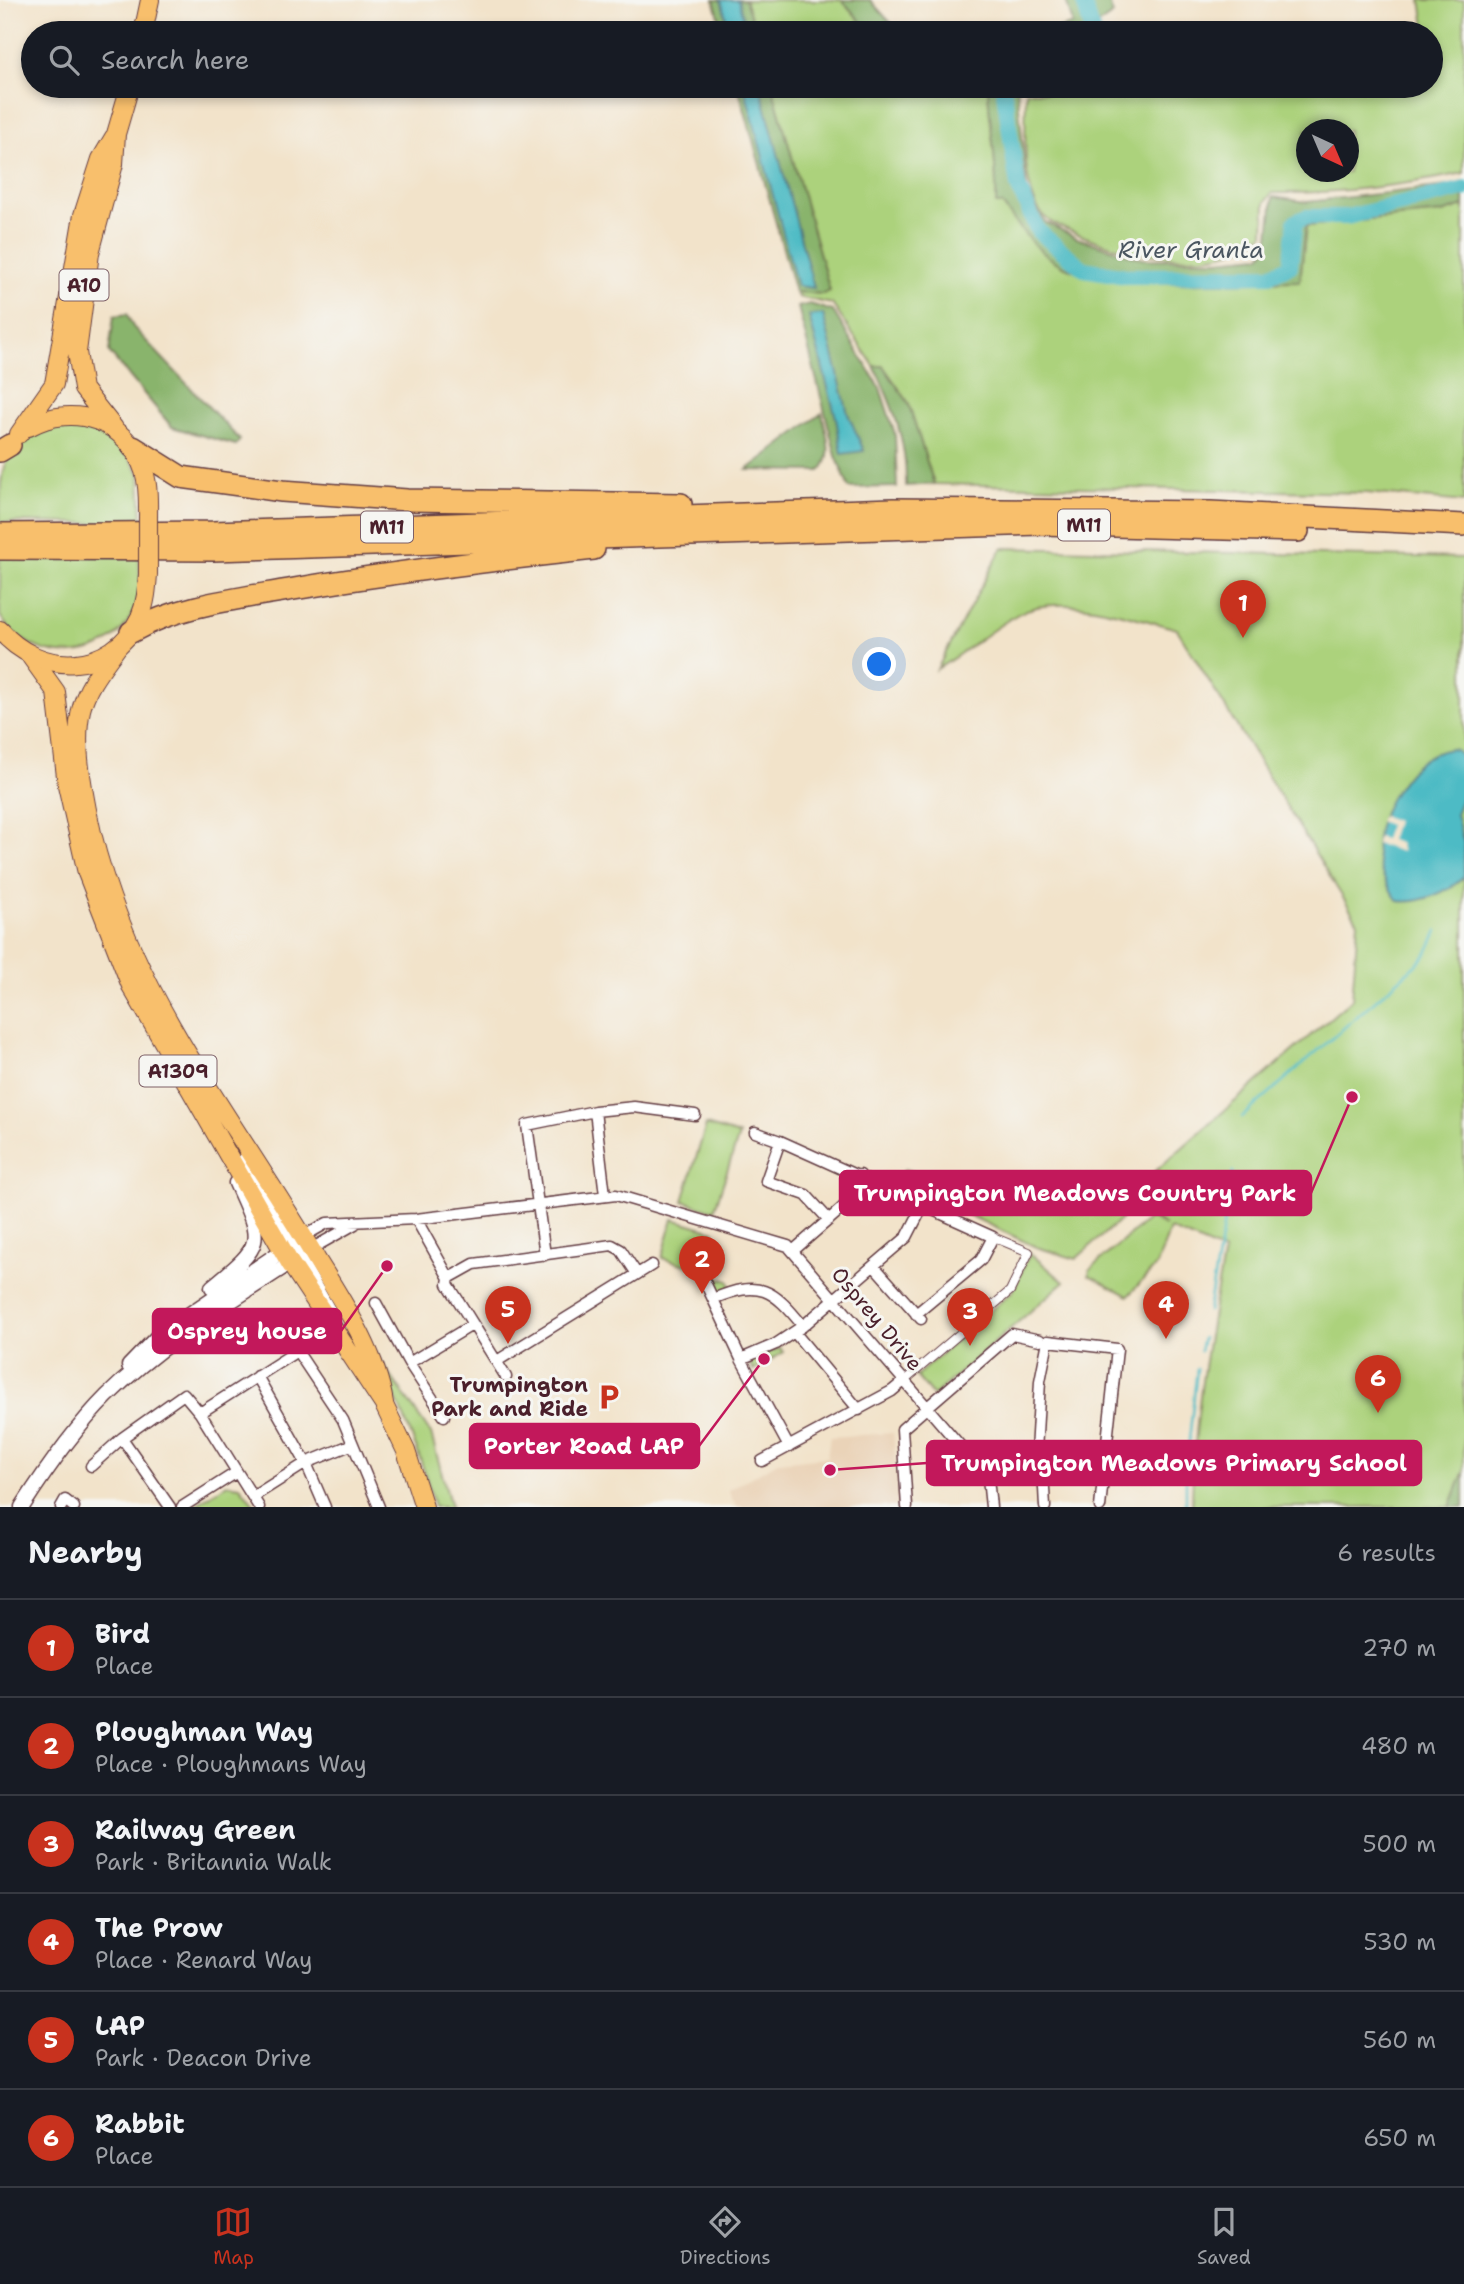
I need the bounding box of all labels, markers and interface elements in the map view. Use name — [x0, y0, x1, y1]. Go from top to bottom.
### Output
search box — [21, 21, 1443, 98]
icon: search — [45, 41, 83, 79]
text: Search here — [101, 42, 250, 77]
north arrow — [1296, 119, 1359, 182]
water label: River Granta — [1118, 235, 1264, 265]
road number: A10 — [60, 270, 108, 300]
road number: M11 — [1058, 510, 1110, 540]
road number: M11 — [361, 512, 413, 542]
pin: 1 — [1220, 580, 1266, 638]
your location — [862, 647, 896, 681]
road number: A1309 — [140, 1056, 216, 1086]
callout: Trumpington Meadows Country Park — [840, 1171, 1311, 1215]
text: Trumpington Meadows Country Park — [853, 1178, 1297, 1208]
pin: 2 — [679, 1236, 725, 1294]
street label: Osprey Drive — [825, 1261, 929, 1377]
pin: 4 — [1143, 1281, 1189, 1339]
pin: 5 — [485, 1286, 531, 1344]
pin: 3 — [947, 1288, 993, 1346]
callout: Osprey house — [153, 1309, 341, 1353]
text: Osprey house — [167, 1316, 327, 1346]
pin: 6 — [1355, 1355, 1401, 1413]
place label: Trumpington Park and Ride — [431, 1371, 588, 1423]
parking icon: Trumpington Park and Ride — [594, 1382, 624, 1412]
callout: Porter Road LAP — [470, 1424, 699, 1468]
text: Porter Road LAP — [484, 1431, 684, 1461]
callout: Trumpington Meadows Primary School — [927, 1441, 1421, 1485]
text: Trumpington Meadows Primary School — [941, 1448, 1407, 1478]
text: Nearby — [28, 1532, 143, 1573]
text: 6 results — [1337, 1538, 1436, 1568]
text: Bird — [95, 1616, 150, 1651]
text: 1 — [46, 1633, 56, 1663]
text: 270 m — [1362, 1633, 1436, 1663]
text: Place — [95, 1651, 154, 1681]
text: Ploughman Way — [95, 1714, 313, 1749]
text: 2 — [43, 1731, 59, 1761]
text: 480 m — [1361, 1731, 1436, 1761]
text: Place · Ploughmans Way — [95, 1749, 367, 1779]
text: Railway Green — [95, 1812, 296, 1847]
text: 3 — [43, 1829, 59, 1859]
text: 500 m — [1362, 1829, 1436, 1859]
text: Park · Britannia Walk — [95, 1847, 332, 1877]
text: The Prow — [95, 1910, 223, 1945]
text: 4 — [43, 1927, 59, 1957]
text: 530 m — [1364, 1927, 1436, 1957]
text: Place · Renard Way — [95, 1945, 313, 1975]
text: LAP — [95, 2008, 145, 2043]
text: 5 — [44, 2025, 58, 2055]
text: 560 m — [1363, 2025, 1436, 2055]
text: Park · Deacon Drive — [95, 2043, 312, 2073]
text: Rabbit — [95, 2106, 185, 2141]
text: 6 — [43, 2123, 59, 2153]
text: 650 m — [1363, 2123, 1436, 2153]
text: Place — [95, 2141, 154, 2171]
tab: Map — [213, 2203, 254, 2270]
tab: Directions — [680, 2203, 771, 2270]
tab: Saved — [1197, 2203, 1251, 2270]

